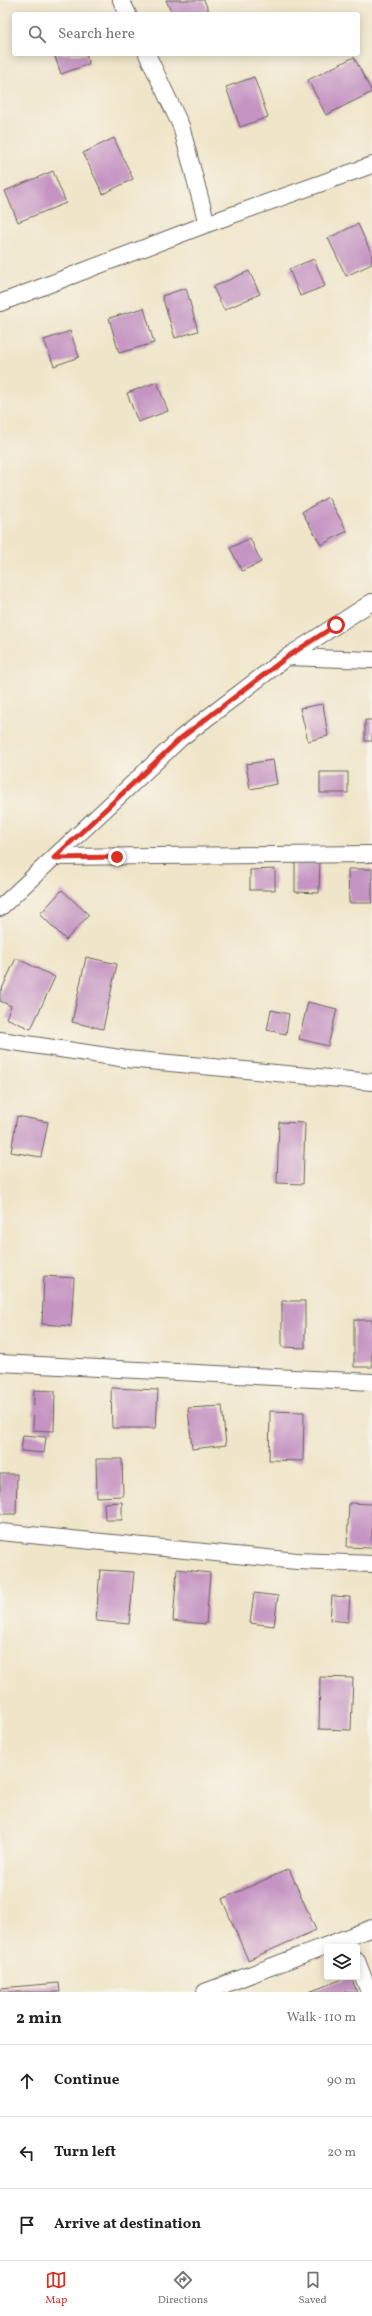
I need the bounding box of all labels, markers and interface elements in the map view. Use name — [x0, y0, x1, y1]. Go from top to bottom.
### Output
search box — [12, 12, 360, 56]
icon: search — [26, 23, 48, 45]
text: Search here — [58, 24, 135, 45]
route start — [327, 616, 345, 634]
route end — [108, 848, 126, 866]
map controls — [324, 1944, 360, 1980]
button: layers — [324, 1944, 360, 1980]
text: 2 min — [16, 2007, 62, 2030]
text: Walk · 110 m — [287, 2009, 356, 2027]
icon: ahead — [16, 2070, 38, 2092]
text: Continue — [54, 2070, 119, 2091]
text: 90 m — [327, 2072, 356, 2090]
icon: left — [16, 2142, 38, 2164]
text: Turn left — [54, 2142, 116, 2163]
text: 20 m — [327, 2144, 356, 2162]
icon: arrive — [16, 2214, 38, 2236]
text: Arrive at destination — [54, 2214, 201, 2235]
tab: Map — [45, 2269, 67, 2308]
tab: Directions — [158, 2269, 208, 2308]
tab: Saved — [298, 2269, 327, 2308]

